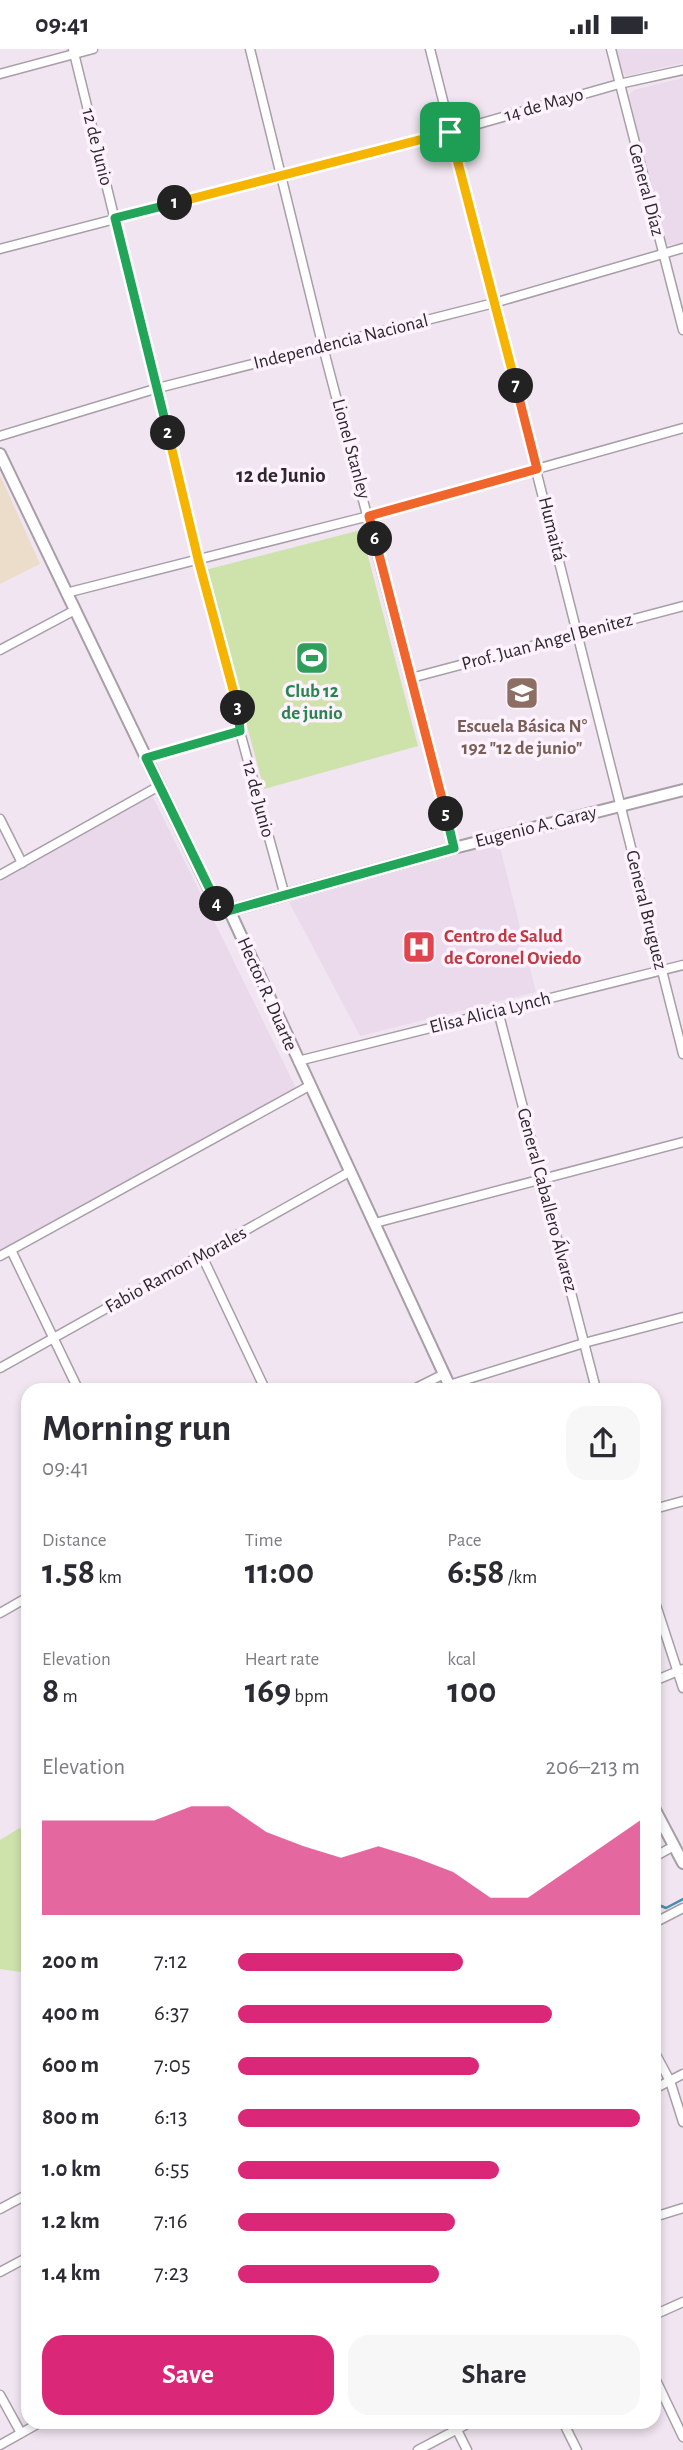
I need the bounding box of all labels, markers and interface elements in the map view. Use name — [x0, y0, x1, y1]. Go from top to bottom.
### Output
text: 09:41 — [35, 11, 90, 37]
street label: 14 de Mayo — [502, 85, 586, 125]
pin — [420, 102, 480, 162]
street label: 12 de Junio — [78, 106, 116, 188]
icon: arrive — [431, 113, 469, 151]
street label: General Díaz — [625, 142, 667, 238]
pin: 1 — [158, 185, 192, 221]
text: 1 — [171, 193, 178, 212]
street label: Independencia Nacional — [252, 311, 430, 373]
pin: 7 — [498, 369, 534, 403]
text: 7 — [511, 376, 520, 395]
street label: Lionel Stanley — [328, 397, 374, 501]
pin: 2 — [150, 415, 186, 451]
text: 2 — [163, 423, 172, 442]
district label: 12 de Junio — [236, 465, 326, 486]
street label: Humaitá — [535, 495, 569, 563]
pin: 6 — [358, 521, 392, 557]
text: 6 — [370, 529, 379, 548]
street label: Prof. Juan Angel Benitez — [460, 610, 635, 674]
sports icon: Club 12 de junio — [293, 639, 331, 677]
school or university icon: Escuela Básica N° 192 "12 de junio" — [503, 674, 541, 712]
place label: Club 12 de junio — [281, 682, 343, 723]
pin: 3 — [220, 691, 256, 725]
text: 3 — [233, 698, 242, 717]
place label: Escuela Básica N° 192 "12 de junio" — [457, 717, 588, 758]
street label: 12 de Junio — [239, 758, 277, 840]
pin: 5 — [428, 797, 464, 831]
street label: Eugenio A. Garay — [473, 803, 599, 851]
text: 5 — [441, 804, 450, 823]
street label: General Bruguez — [622, 848, 670, 972]
pin: 4 — [200, 887, 234, 921]
text: 4 — [212, 894, 221, 913]
place label: Centro de Salud de Coronel Oviedo — [444, 927, 581, 968]
hospital icon: Centro de Salud de Coronel Oviedo — [400, 928, 438, 966]
street label: Hector R. Duarte — [233, 934, 301, 1054]
street label: Elisa Alicia Lynch — [428, 989, 552, 1037]
street label: General Caballero Álvarez — [513, 1105, 583, 1294]
street label: Fabio Ramon Morales — [102, 1223, 250, 1317]
button: share — [566, 1406, 640, 1480]
text: Morning run — [42, 1410, 231, 1448]
text: 09:41 — [42, 1457, 89, 1480]
text: Distance — [42, 1531, 106, 1550]
text: Time — [245, 1531, 283, 1550]
text: Pace — [447, 1531, 482, 1550]
text: 1.58 — [42, 1555, 95, 1590]
text: 11:00 — [245, 1555, 314, 1590]
text: 6:58 — [447, 1555, 505, 1590]
text: km — [95, 1568, 122, 1587]
text: /km — [505, 1568, 537, 1587]
text: Elevation — [42, 1650, 111, 1669]
text: Heart rate — [245, 1650, 319, 1669]
text: kcal — [447, 1650, 476, 1669]
text: 8 — [42, 1674, 59, 1709]
text: 169 — [245, 1674, 291, 1709]
text: 100 — [447, 1674, 496, 1709]
text: m — [59, 1687, 78, 1706]
text: bpm — [291, 1687, 329, 1706]
text: Elevation — [42, 1756, 125, 1779]
text: 206–213 m — [546, 1756, 640, 1779]
text: 200 m — [42, 1950, 99, 1973]
text: 7:12 — [154, 1950, 187, 1973]
text: 400 m — [42, 2002, 100, 2025]
text: 6:37 — [154, 2002, 189, 2025]
text: 600 m — [42, 2054, 99, 2077]
text: 7:05 — [154, 2054, 191, 2077]
text: 800 m — [42, 2106, 99, 2129]
text: 6:13 — [154, 2106, 187, 2129]
text: 1.0 km — [42, 2158, 101, 2181]
text: 6:55 — [154, 2158, 189, 2181]
text: 1.2 km — [42, 2210, 100, 2233]
text: 7:16 — [154, 2210, 188, 2233]
text: 1.4 km — [42, 2262, 101, 2285]
text: 7:23 — [154, 2262, 189, 2285]
button: Save — [42, 2335, 334, 2415]
button: Share — [348, 2335, 640, 2415]

